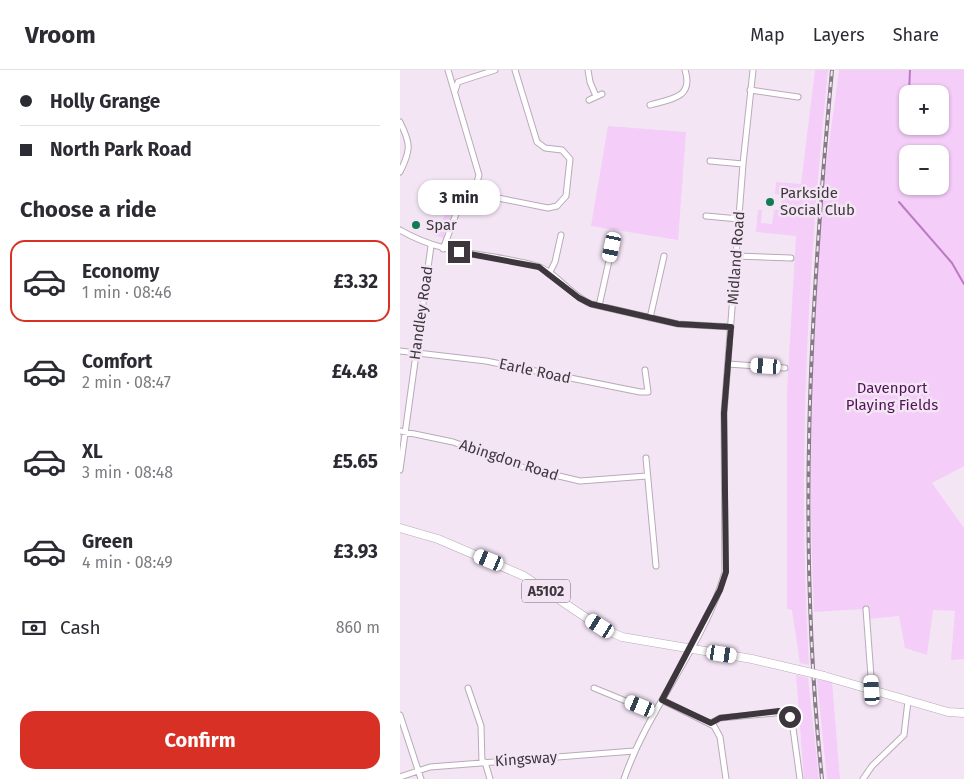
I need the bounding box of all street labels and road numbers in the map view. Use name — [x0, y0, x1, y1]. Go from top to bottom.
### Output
street label: Midland Road — [724, 211, 748, 305]
street label: Handley Road — [406, 265, 436, 361]
street label: Earle Road — [497, 355, 573, 387]
street label: Abingdon Road — [457, 435, 561, 485]
road number: A5102 — [522, 580, 570, 602]
street label: Kingsway — [494, 748, 558, 770]

